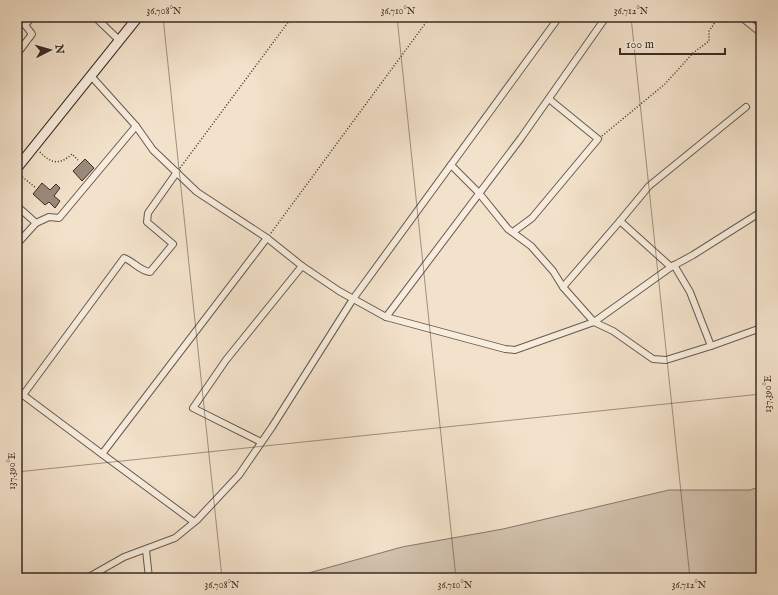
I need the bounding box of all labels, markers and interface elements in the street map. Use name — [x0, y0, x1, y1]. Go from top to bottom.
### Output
text: 36.708°N — [147, 5, 182, 18]
text: 36.710°N — [381, 5, 416, 18]
text: 36.712°N — [614, 5, 649, 18]
north arrow — [30, 30, 70, 70]
scale bar — [620, 30, 725, 56]
text: 100 m — [626, 37, 654, 52]
text: N — [51, 43, 66, 55]
text: 137.390°E — [762, 375, 775, 413]
text: 137.390°E — [6, 452, 19, 490]
text: 36.708°N — [205, 579, 240, 592]
text: 36.710°N — [438, 579, 473, 592]
text: 36.712°N — [672, 579, 707, 592]

